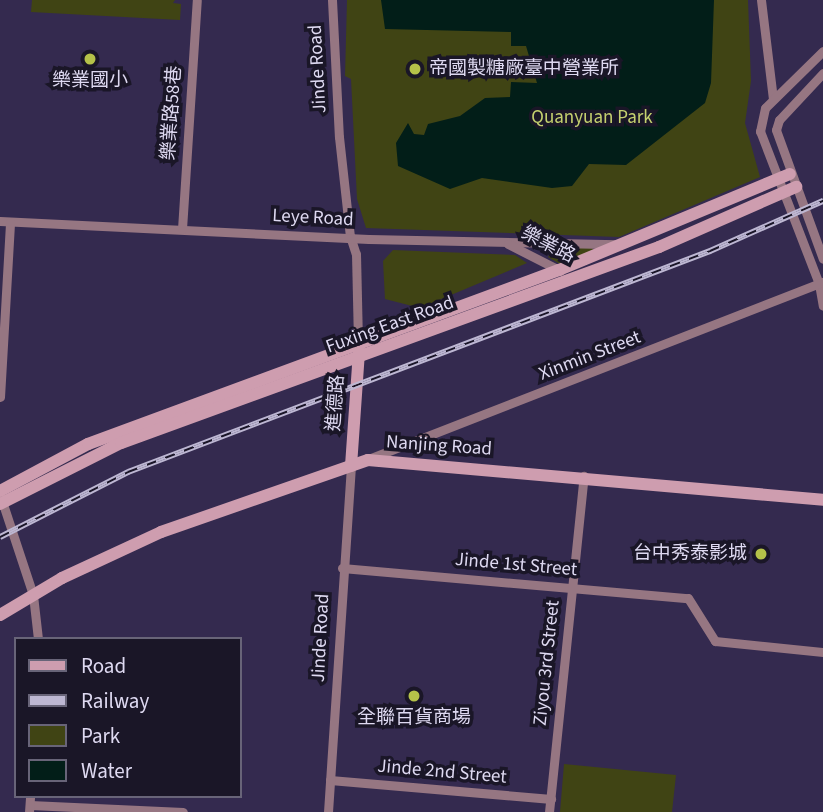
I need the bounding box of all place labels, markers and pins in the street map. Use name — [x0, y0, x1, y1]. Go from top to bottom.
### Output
marker: 樂業國小 — [82, 51, 98, 67]
place label: 帝國製糖廠臺中營業所 — [429, 58, 619, 80]
marker: 帝國製糖廠臺中營業所 — [407, 61, 423, 77]
place label: 樂業國小 — [52, 70, 128, 92]
place label: 台中秀泰影城 — [633, 543, 747, 565]
marker: 台中秀泰影城 — [753, 546, 769, 562]
marker: 全聯百貨商場 — [406, 688, 422, 704]
place label: 全聯百貨商場 — [357, 707, 471, 729]

